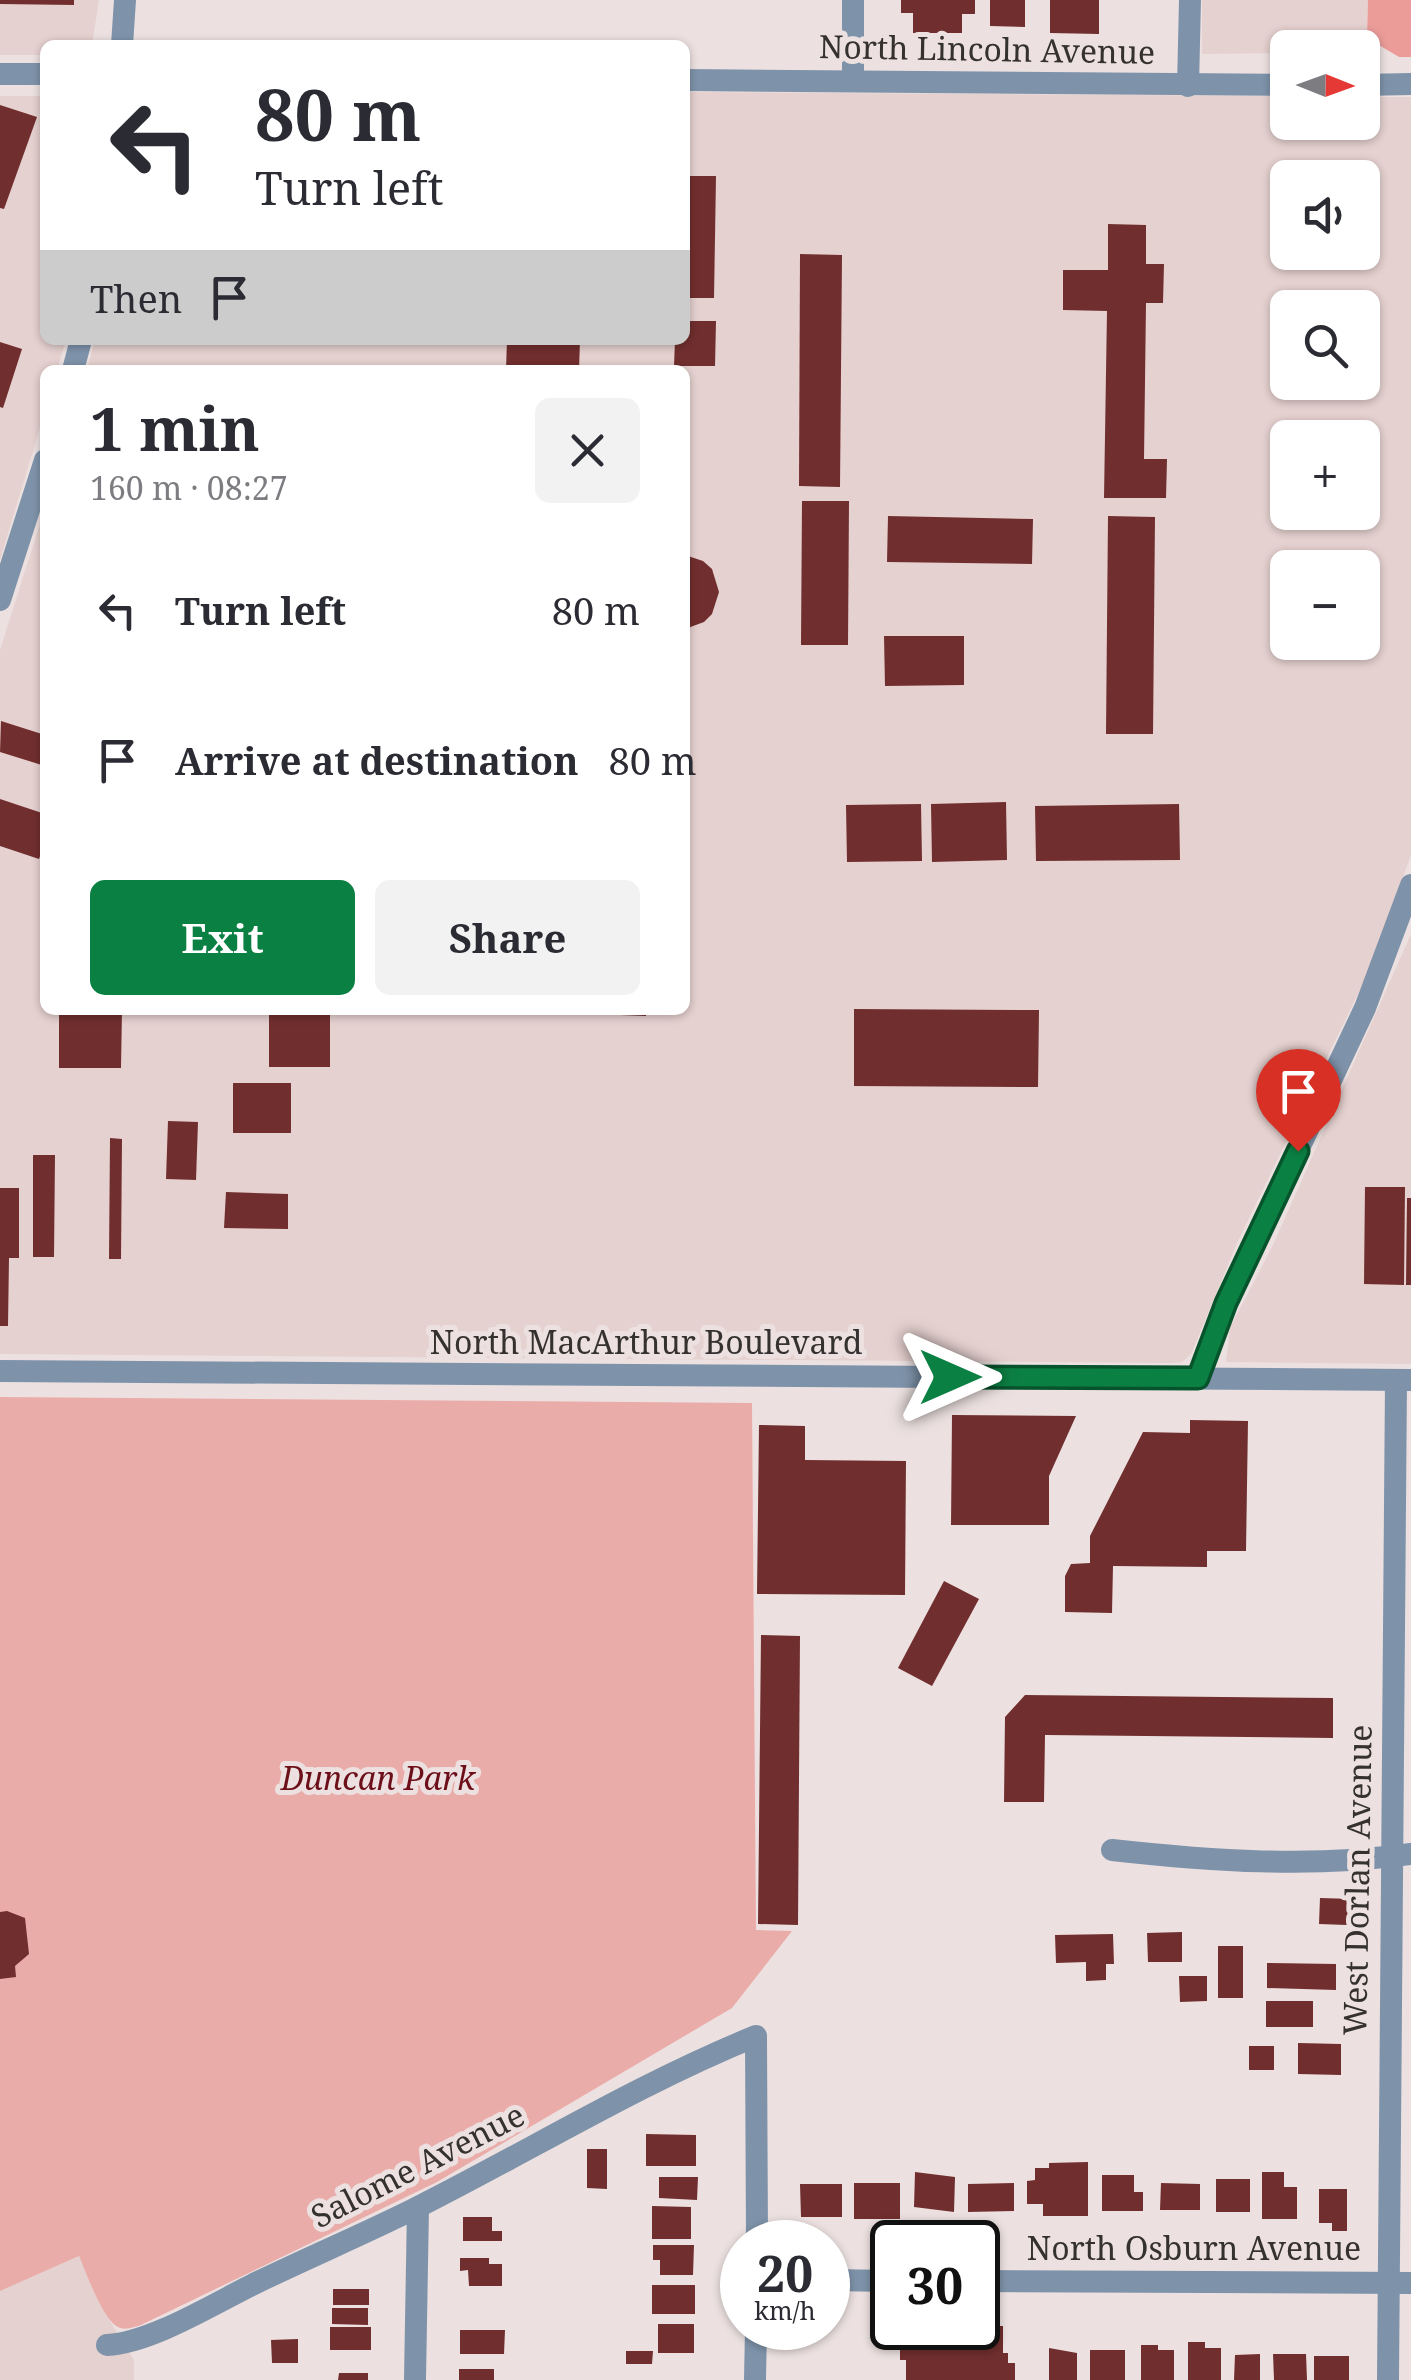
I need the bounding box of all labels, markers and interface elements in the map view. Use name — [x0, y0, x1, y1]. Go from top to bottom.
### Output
street label: North Lincoln Avenue — [819, 24, 1155, 73]
north arrow — [1270, 30, 1380, 140]
map controls — [1270, 30, 1380, 660]
text: 80 m — [255, 66, 421, 162]
icon: left — [90, 80, 220, 210]
text: Turn left — [255, 157, 444, 218]
button: sound — [1270, 160, 1380, 270]
icon: arrive — [202, 270, 257, 325]
text: Then — [90, 272, 182, 324]
button: search — [1270, 290, 1380, 400]
text: 1 min — [90, 387, 260, 469]
button: close — [535, 398, 640, 503]
button: + — [1270, 420, 1380, 530]
text: 160 m · 08:27 — [90, 466, 288, 509]
button: − — [1270, 550, 1380, 660]
icon: left — [90, 583, 145, 638]
text: Turn left — [175, 584, 346, 636]
text: 80 m — [552, 584, 640, 636]
icon: arrive — [90, 733, 145, 788]
text: Arrive at destination — [175, 734, 579, 786]
text: 80 m — [609, 734, 697, 786]
button: Exit — [90, 880, 355, 995]
button: Share — [375, 880, 640, 995]
pin — [1256, 1049, 1341, 1152]
icon: arrive — [1271, 1064, 1326, 1119]
street label: North MacArthur Boulevard — [430, 1320, 863, 1363]
position arrow — [898, 1325, 1002, 1429]
street label: West Dorlan Avenue — [1332, 1724, 1381, 2036]
park label: Duncan Park — [280, 1756, 477, 1799]
street label: Salome Avenue — [303, 2092, 531, 2237]
speed limit sign: 30 — [870, 2220, 1000, 2350]
street label: North Osburn Avenue — [1027, 2226, 1361, 2269]
text: 20 — [757, 2239, 813, 2307]
text: km/h — [754, 2293, 816, 2327]

